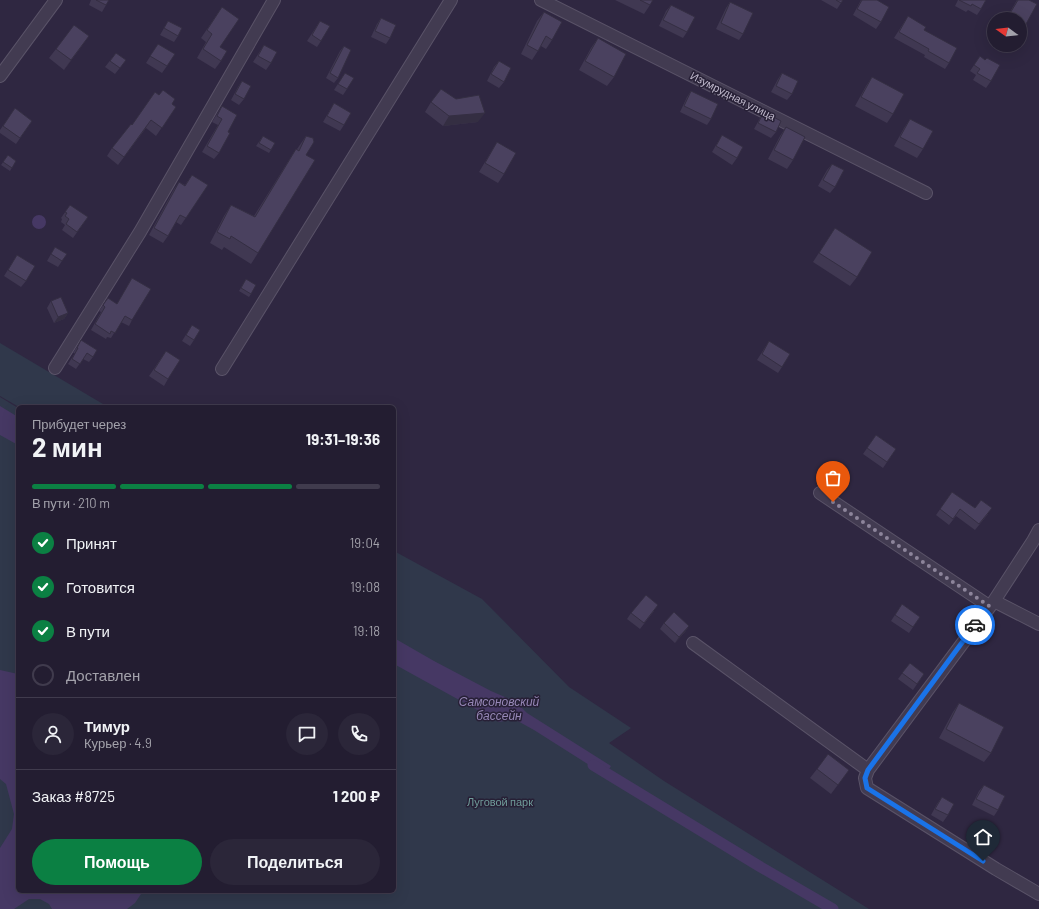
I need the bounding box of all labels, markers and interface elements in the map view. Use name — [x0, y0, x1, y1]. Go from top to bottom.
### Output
north arrow — [987, 12, 1027, 52]
map controls — [987, 12, 1027, 52]
street label: Изумрудная улица — [688, 68, 779, 123]
text: Прибудет через — [32, 416, 126, 432]
text: 19:31–19:36 — [306, 430, 380, 448]
text: 2 мин — [32, 431, 103, 462]
pin — [816, 461, 850, 502]
icon: bag — [822, 467, 844, 489]
text: В пути · 210 m — [32, 495, 110, 511]
icon: check — [32, 532, 54, 554]
text: Принят — [66, 534, 117, 552]
text: 19:04 — [350, 535, 380, 551]
icon: check — [32, 576, 54, 598]
text: Готовится — [66, 578, 135, 596]
text: 19:08 — [350, 579, 380, 595]
courier — [955, 605, 995, 645]
icon: car — [964, 614, 986, 636]
icon: check — [32, 620, 54, 642]
text: В пути — [66, 622, 110, 640]
text: 19:18 — [353, 623, 380, 639]
text: Доставлен — [66, 666, 140, 684]
water label: Самсоновский бассейн — [459, 694, 540, 722]
button: person — [32, 713, 74, 755]
button: chat — [286, 713, 328, 755]
button: phone — [338, 713, 380, 755]
text: Тимур — [84, 717, 130, 735]
text: Курьер · 4.9 — [84, 735, 152, 751]
text: Заказ #8725 — [32, 787, 115, 805]
text: 1 200 ₽ — [333, 787, 380, 805]
park label: Луговой парк — [467, 795, 533, 808]
pin — [966, 820, 1000, 861]
icon: home — [972, 826, 994, 848]
button: Помощь — [32, 839, 202, 885]
button: Поделиться — [210, 839, 380, 885]

